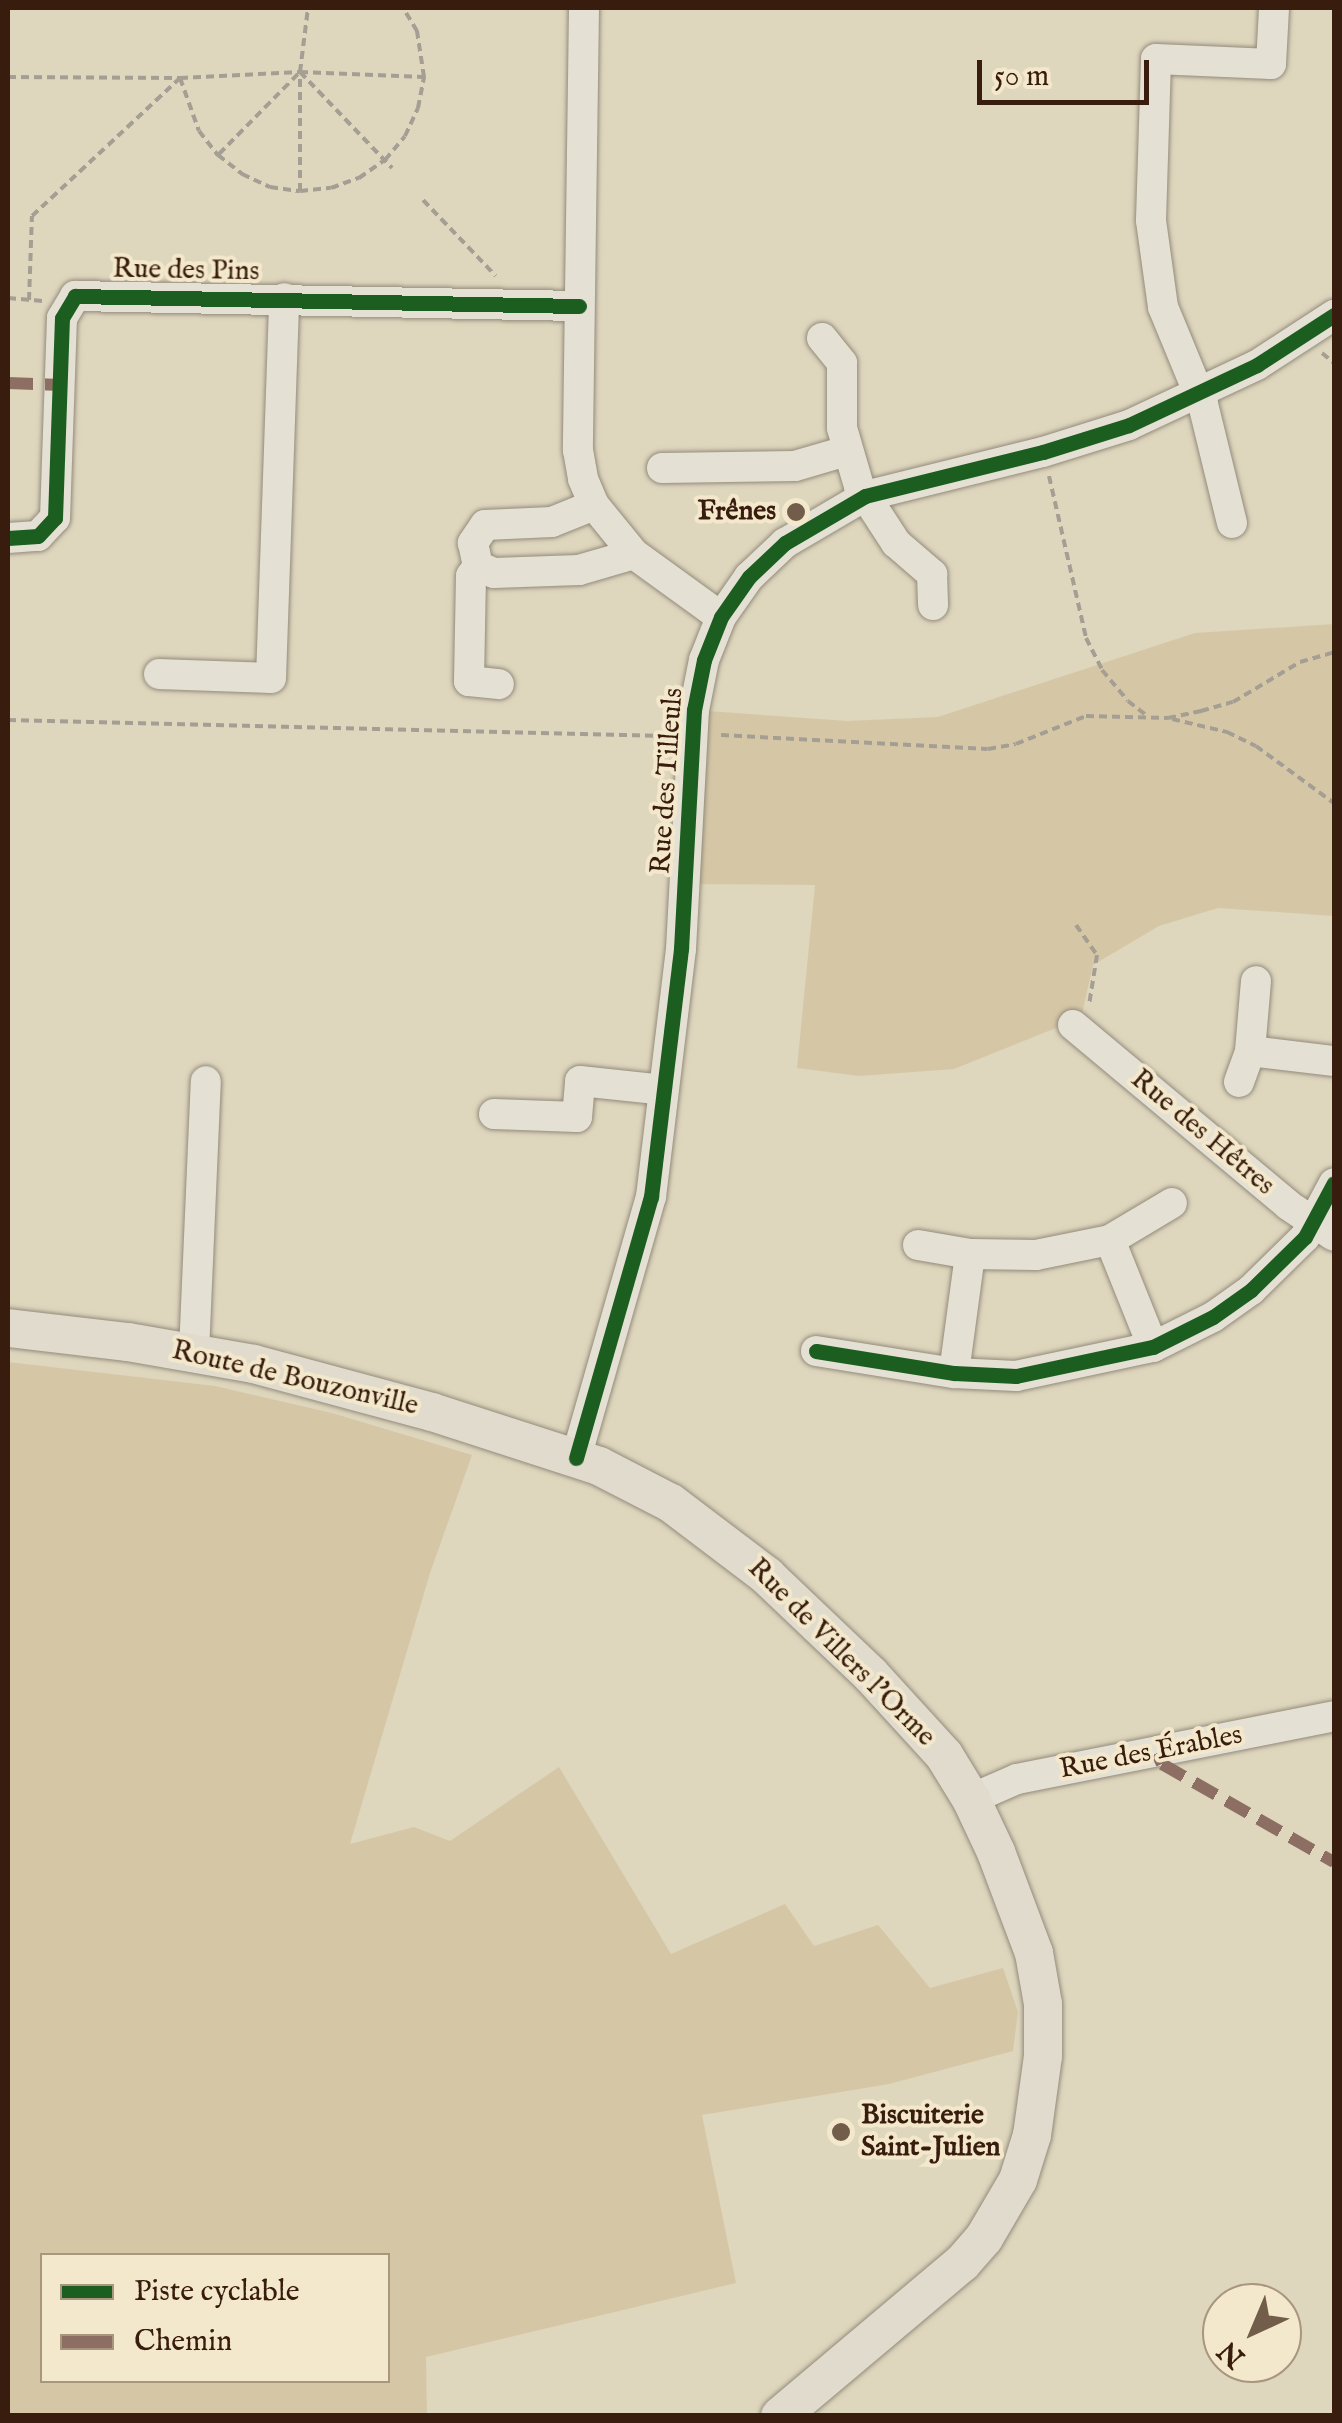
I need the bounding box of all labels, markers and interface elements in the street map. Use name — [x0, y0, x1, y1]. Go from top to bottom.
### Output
scale bar — [982, 40, 1154, 102]
text: 50 m — [994, 58, 1049, 96]
street label: Rue des Pins — [112, 253, 260, 289]
place label: Frênes — [698, 495, 776, 529]
marker: Frênes — [785, 501, 807, 523]
street label: Rue des Tilleuls — [645, 687, 691, 875]
street label: Rue des Hêtres — [1123, 1063, 1281, 1203]
street label: Route de Bouzonville — [169, 1334, 421, 1424]
street label: Rue de Villers l'Orme — [740, 1552, 942, 1754]
street label: Rue des Érables — [1057, 1719, 1245, 1787]
place label: Biscuiterie Saint-Julien — [861, 2099, 1000, 2165]
marker: Biscuiterie Saint-Julien — [830, 2121, 852, 2143]
legend — [40, 2253, 390, 2383]
text: Piste cyclable — [134, 2273, 300, 2311]
north arrow — [1202, 2283, 1302, 2383]
text: Chemin — [134, 2323, 232, 2361]
text: N — [1211, 2333, 1253, 2375]

